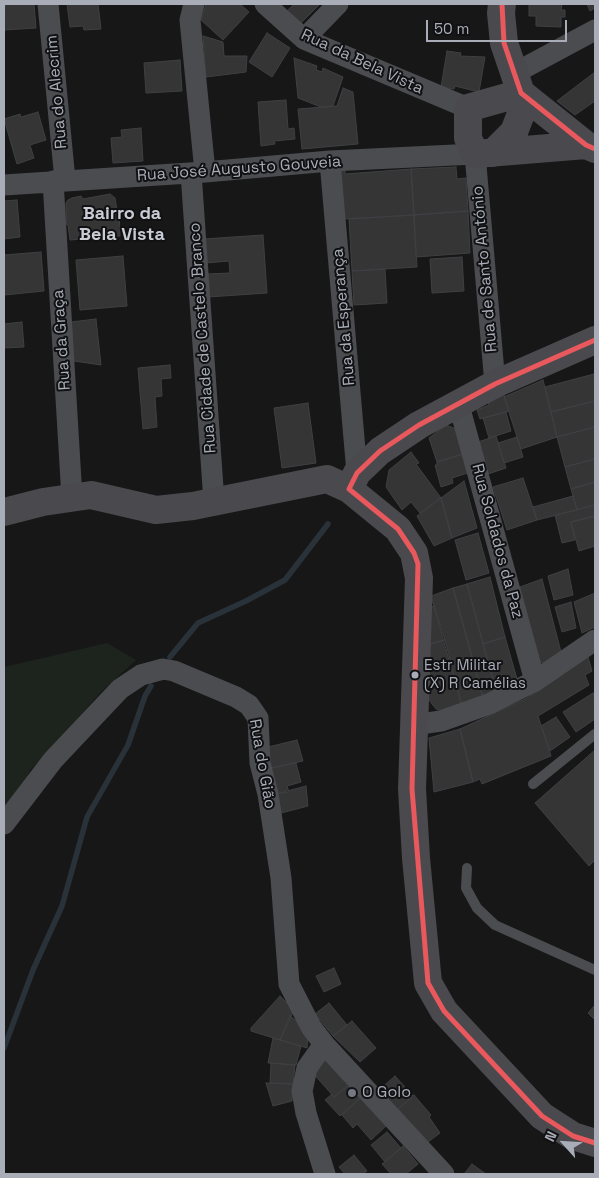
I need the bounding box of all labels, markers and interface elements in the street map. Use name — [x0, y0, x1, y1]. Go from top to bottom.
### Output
scale bar — [429, 10, 570, 42]
text: 50 m — [434, 19, 469, 38]
street label: Rua da Bela Vista — [298, 25, 426, 99]
street label: Rua do Alecrim — [42, 34, 72, 150]
street label: Rua José Augusto Gouveia — [136, 152, 342, 186]
street label: Rua de Santo António — [468, 185, 502, 353]
district label: Bairro da Bela Vista — [79, 203, 165, 245]
street label: Rua Cidade de Castelo Branco — [185, 222, 221, 454]
street label: Rua da Esperança — [328, 248, 360, 386]
street label: Rua da Graça — [49, 289, 75, 391]
street label: Rua Soldados da Paz — [467, 462, 527, 620]
place label: Estr Militar (X) R Camélias — [424, 657, 526, 692]
marker: Estr Militar (X) R Camélias — [410, 670, 420, 680]
street label: Rua do Gião — [245, 718, 279, 810]
place label: O Golo — [362, 1083, 411, 1103]
marker: O Golo — [346, 1087, 358, 1099]
north arrow — [539, 1118, 589, 1168]
text: N — [540, 1128, 561, 1145]

